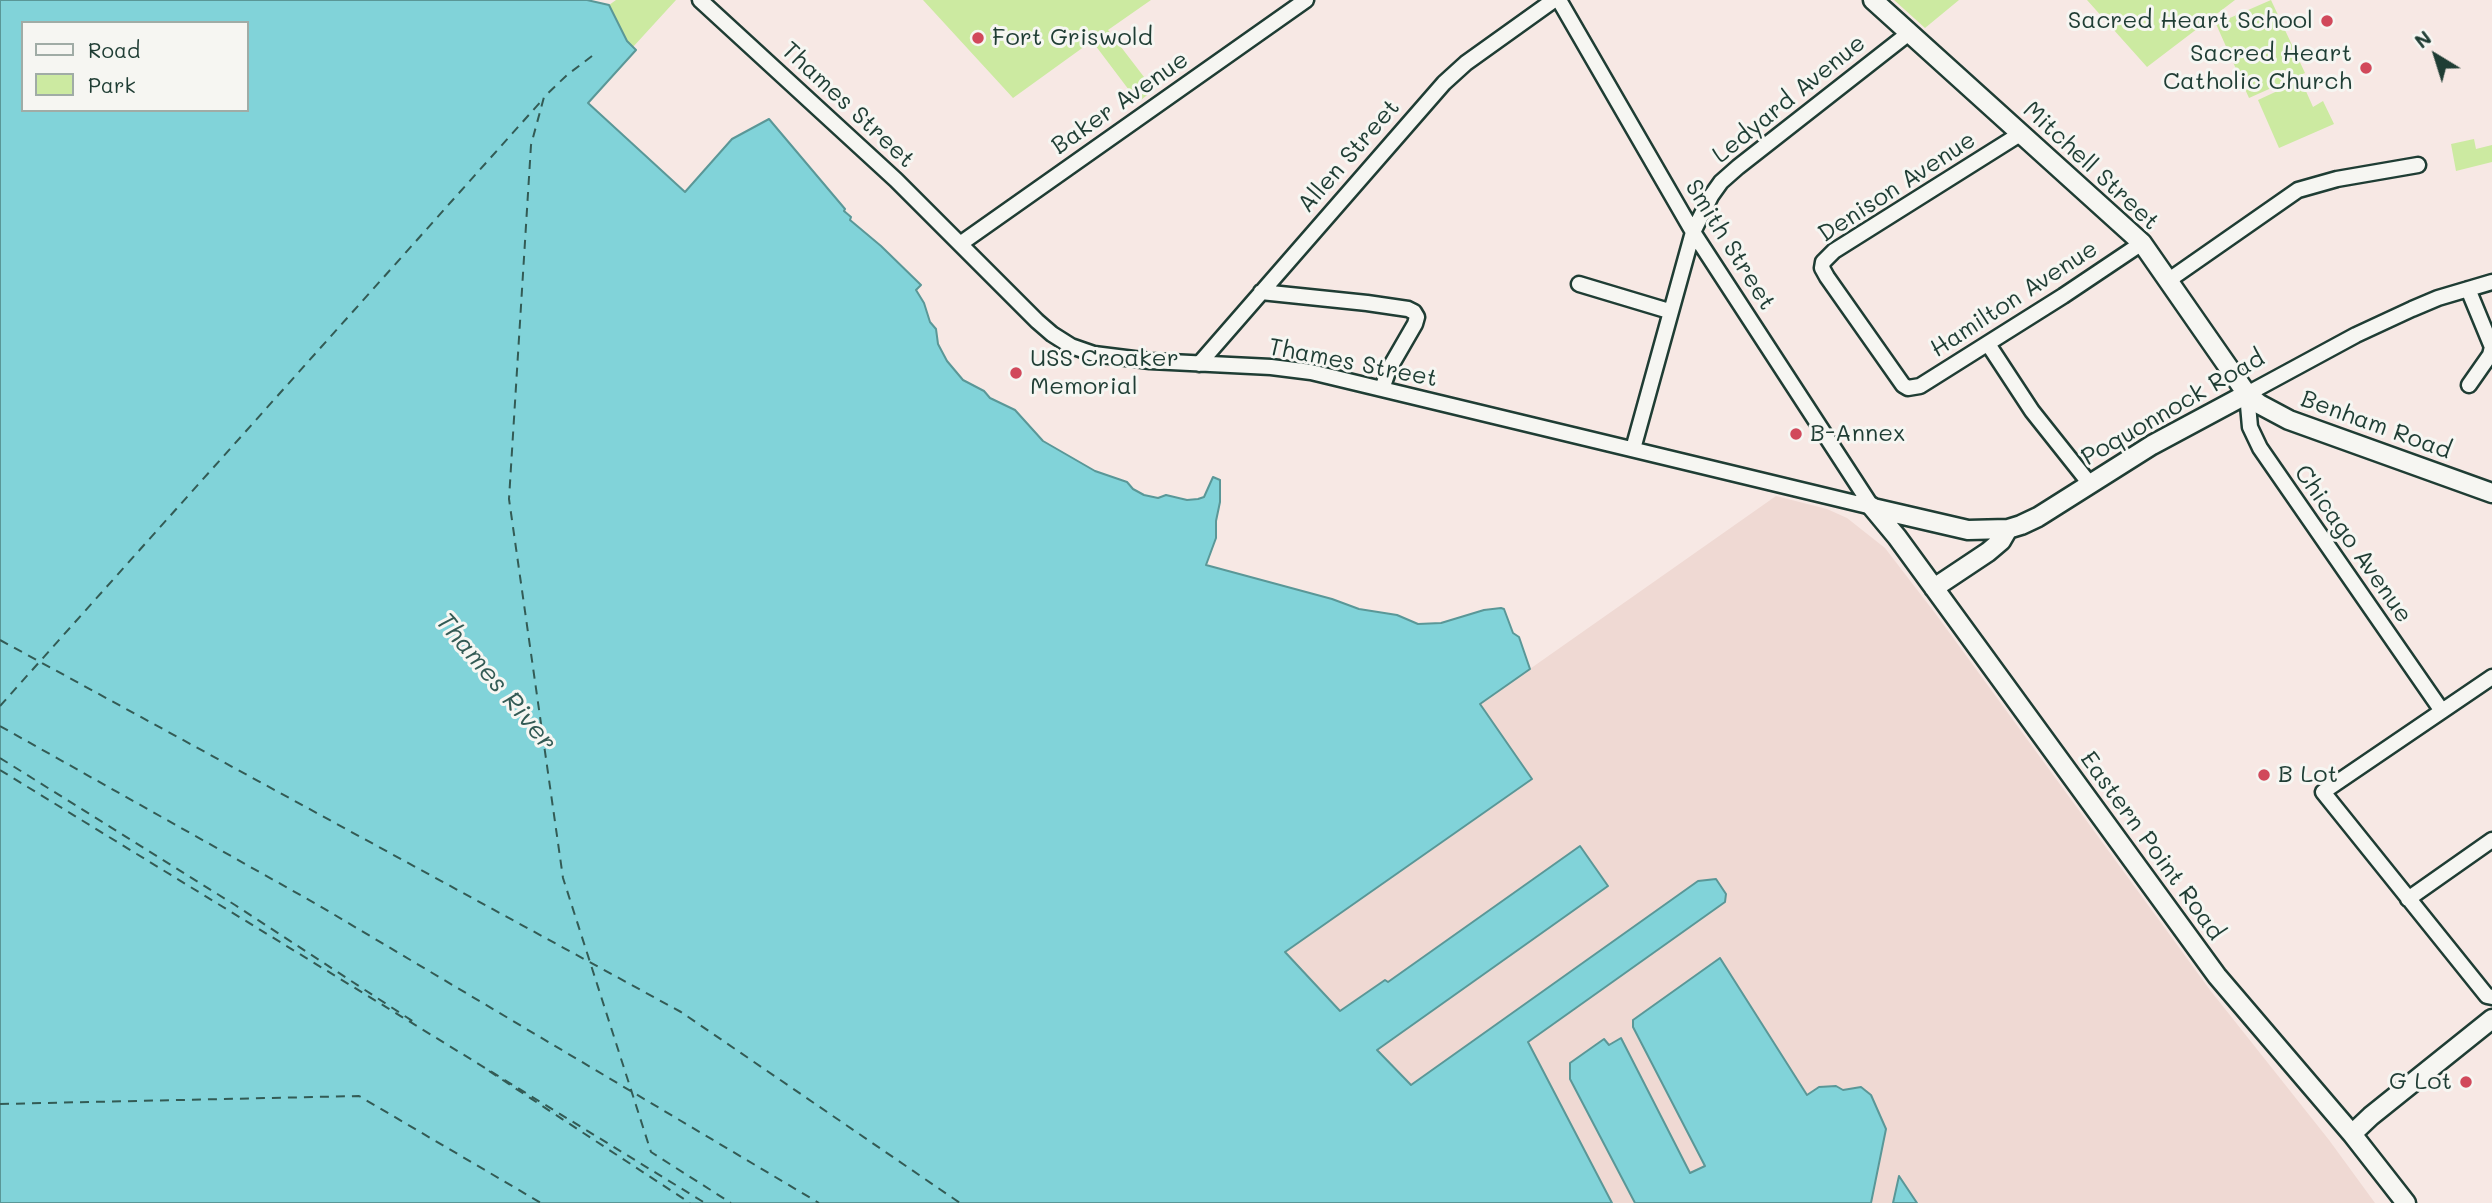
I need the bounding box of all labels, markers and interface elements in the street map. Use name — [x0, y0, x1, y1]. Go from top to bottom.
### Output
place label: Sacred Heart School — [2068, 7, 2313, 35]
marker: Sacred Heart School — [2319, 13, 2335, 29]
legend — [21, 21, 248, 112]
north arrow — [2401, 21, 2471, 91]
place label: Fort Griswold — [992, 24, 1153, 52]
text: N — [2409, 25, 2436, 53]
street label: Ledyard Avenue — [1707, 29, 1871, 169]
marker: Fort Griswold — [970, 30, 986, 46]
text: Road — [88, 36, 140, 63]
street label: Thames Street — [775, 36, 921, 174]
place label: Sacred Heart Catholic Church — [2163, 40, 2352, 96]
street label: Baker Avenue — [1046, 45, 1194, 161]
marker: Sacred Heart Catholic Church — [2358, 60, 2374, 76]
text: Park — [88, 71, 136, 98]
street label: Allen Street — [1292, 93, 1406, 219]
street label: Mitchell Street — [2017, 96, 2165, 236]
street label: Denison Avenue — [1813, 125, 1981, 249]
street label: Smith Street — [1679, 175, 1781, 315]
street label: Hamilton Avenue — [1925, 234, 2103, 364]
street label: Thames Street — [1266, 332, 1440, 394]
street label: Poquonnock Road — [2076, 344, 2270, 472]
place label: USS Croaker Memorial — [1030, 345, 1179, 401]
marker: USS Croaker Memorial — [1008, 365, 1024, 381]
street label: Benham Road — [2297, 384, 2455, 466]
place label: B-Annex — [1810, 420, 1905, 448]
marker: B-Annex — [1788, 426, 1804, 442]
street label: Chicago Avenue — [2288, 460, 2418, 628]
water label: Thames River — [429, 607, 563, 757]
street label: Eastern Point Road — [2074, 746, 2230, 946]
place label: B Lot — [2278, 761, 2338, 789]
marker: B Lot — [2256, 767, 2272, 783]
place label: G Lot — [2389, 1068, 2452, 1096]
marker: G Lot — [2458, 1074, 2474, 1090]

